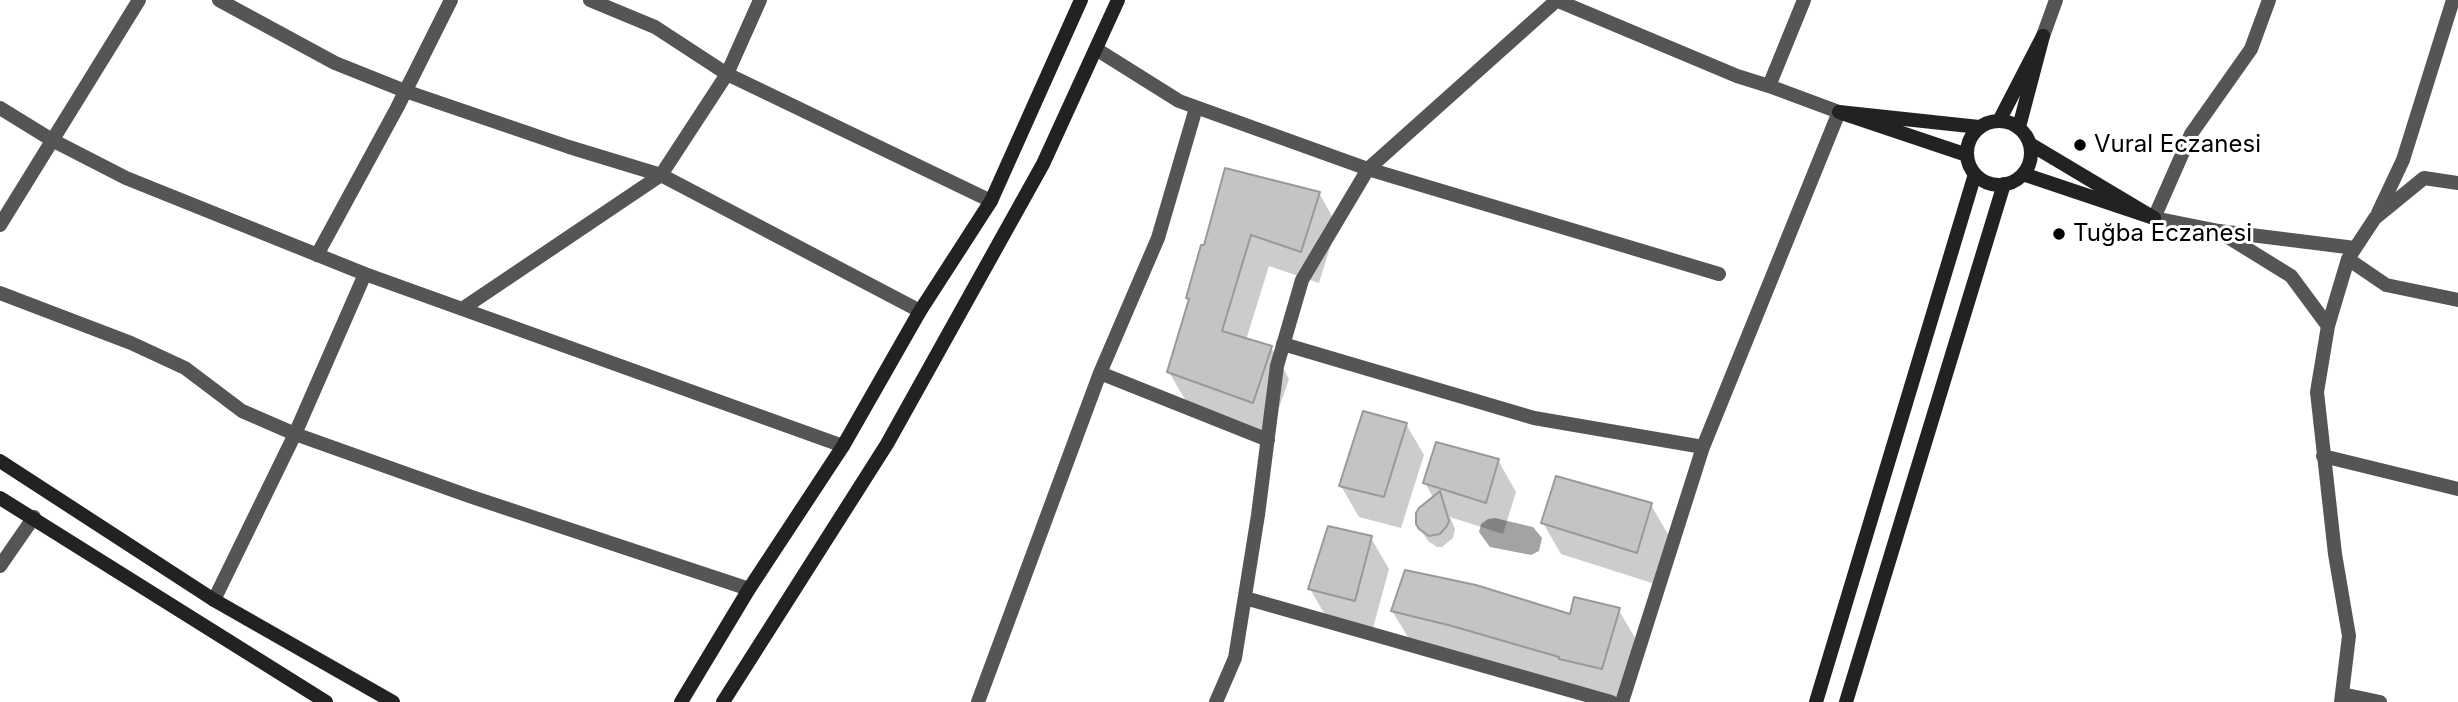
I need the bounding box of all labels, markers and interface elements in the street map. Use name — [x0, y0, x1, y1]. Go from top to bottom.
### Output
place label: Vural Eczanesi — [2094, 131, 2261, 159]
marker: Vural Eczanesi — [2072, 137, 2088, 153]
place label: Tuğba Eczanesi — [2073, 220, 2252, 248]
marker: Tuğba Eczanesi — [2051, 226, 2067, 242]

